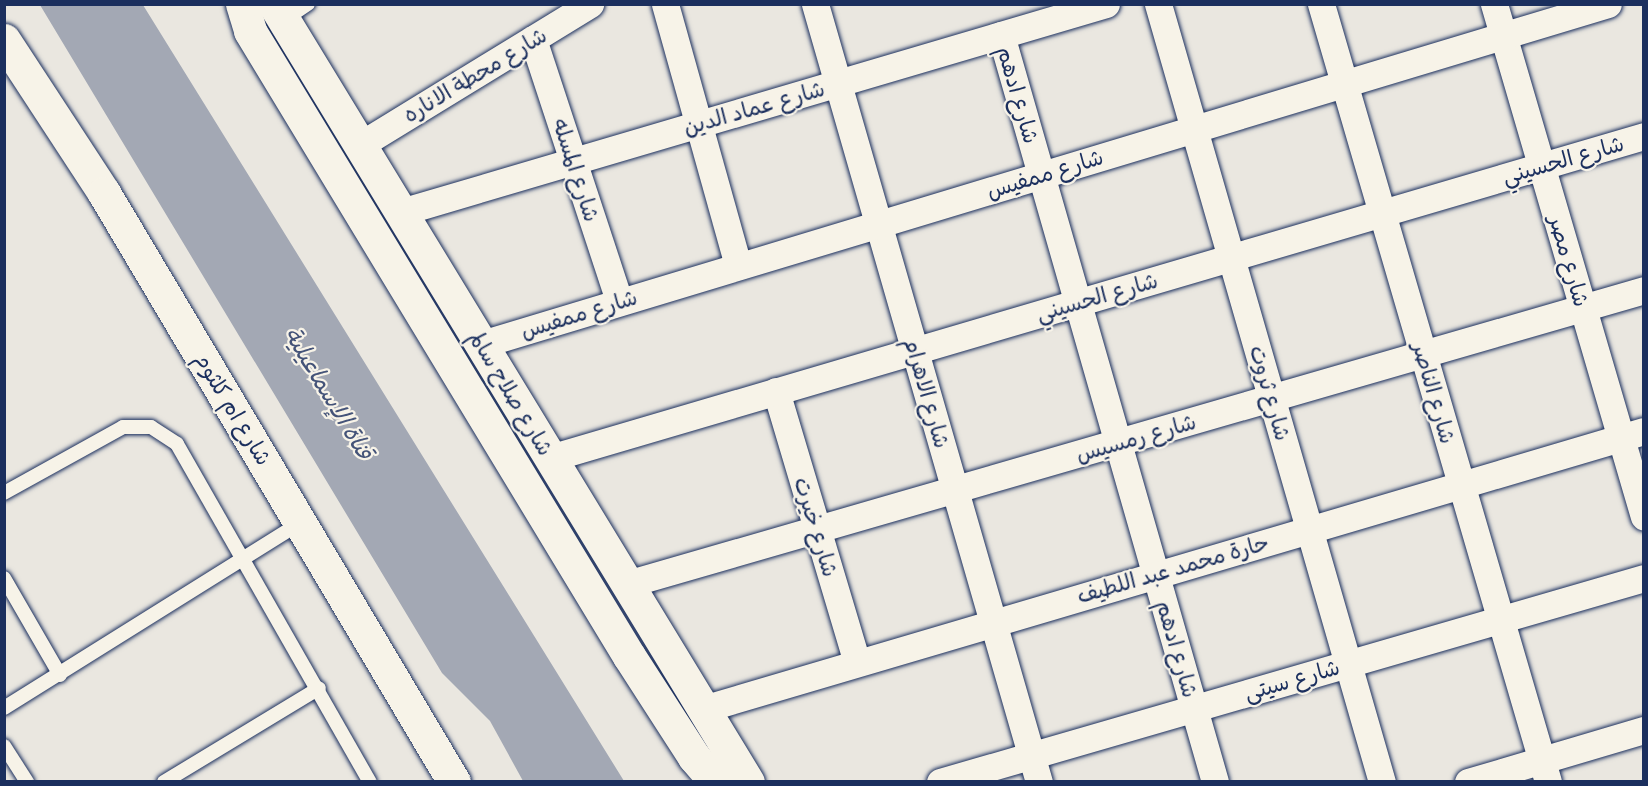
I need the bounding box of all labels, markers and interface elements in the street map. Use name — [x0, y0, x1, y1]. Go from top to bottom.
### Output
street label: شارع محطة الاناره — [398, 22, 552, 128]
street label: شارع ادهم — [992, 43, 1044, 147]
street label: شارع عماد الدين — [680, 75, 828, 141]
street label: شارع المسله — [547, 115, 605, 225]
street label: شارع الحسيني — [1499, 130, 1627, 190]
street label: شارع ممفيس — [983, 144, 1107, 204]
street label: شارع مصر — [1543, 212, 1595, 310]
street label: شارع الحسيني — [1033, 267, 1161, 327]
street label: شارع ممفيس — [517, 284, 641, 344]
water label: قناة الإسماعيلية — [278, 321, 380, 465]
street label: شارع صلاح سالم — [463, 326, 559, 460]
street label: شارع الاهرام — [899, 335, 955, 451]
street label: شارع الناصر — [1407, 339, 1461, 447]
street label: شارع ثروت — [1244, 342, 1296, 444]
street label: شارع ام كلثوم — [189, 348, 277, 470]
street label: شارع رمسيس — [1073, 408, 1199, 468]
street label: شارع خيرت — [788, 474, 844, 580]
street label: حارة محمد عبد اللطيف — [1074, 529, 1272, 609]
street label: شارع ادهم — [1151, 597, 1203, 701]
street label: شارع سيتى — [1241, 654, 1343, 706]

